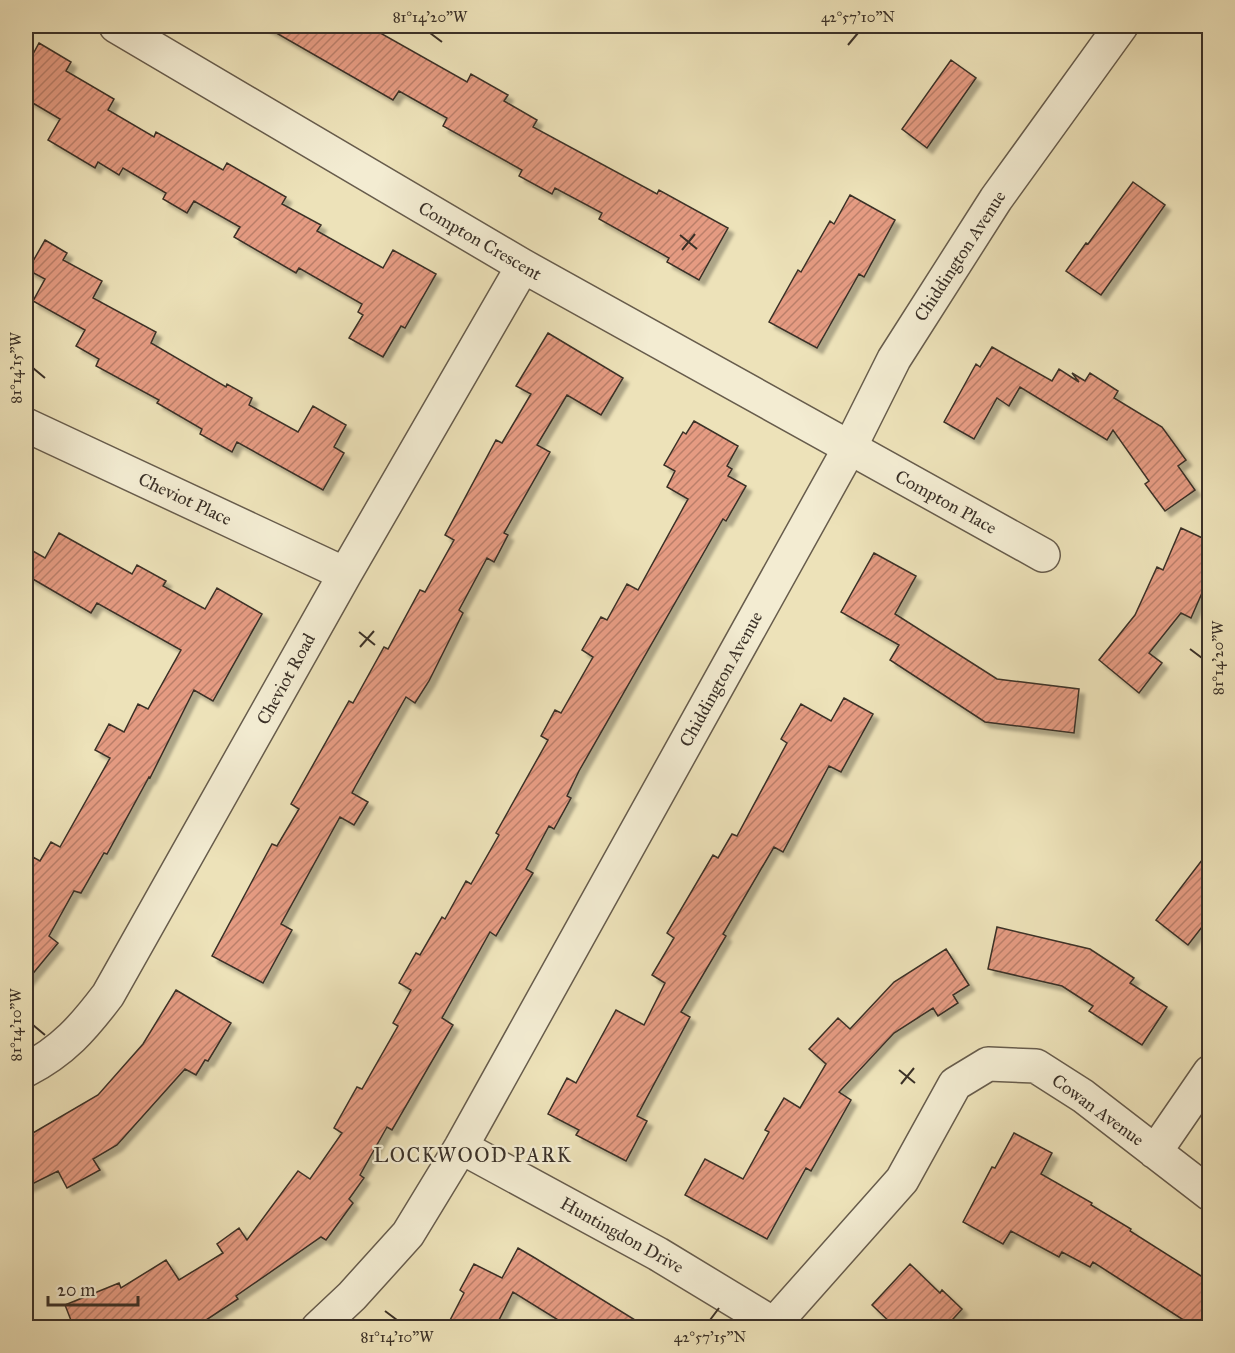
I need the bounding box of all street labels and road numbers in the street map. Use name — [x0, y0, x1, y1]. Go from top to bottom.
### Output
street label: Chiddington Avenue — [910, 186, 1011, 326]
street label: Compton Crescent — [414, 197, 546, 286]
street label: Compton Place — [891, 465, 1001, 539]
street label: Cheviot Place — [135, 468, 235, 530]
street label: Chiddington Avenue — [675, 607, 768, 751]
street label: Cheviot Road — [252, 629, 320, 729]
street label: Cowan Avenue — [1048, 1069, 1148, 1151]
street label: Huntingdon Drive — [556, 1192, 687, 1279]

